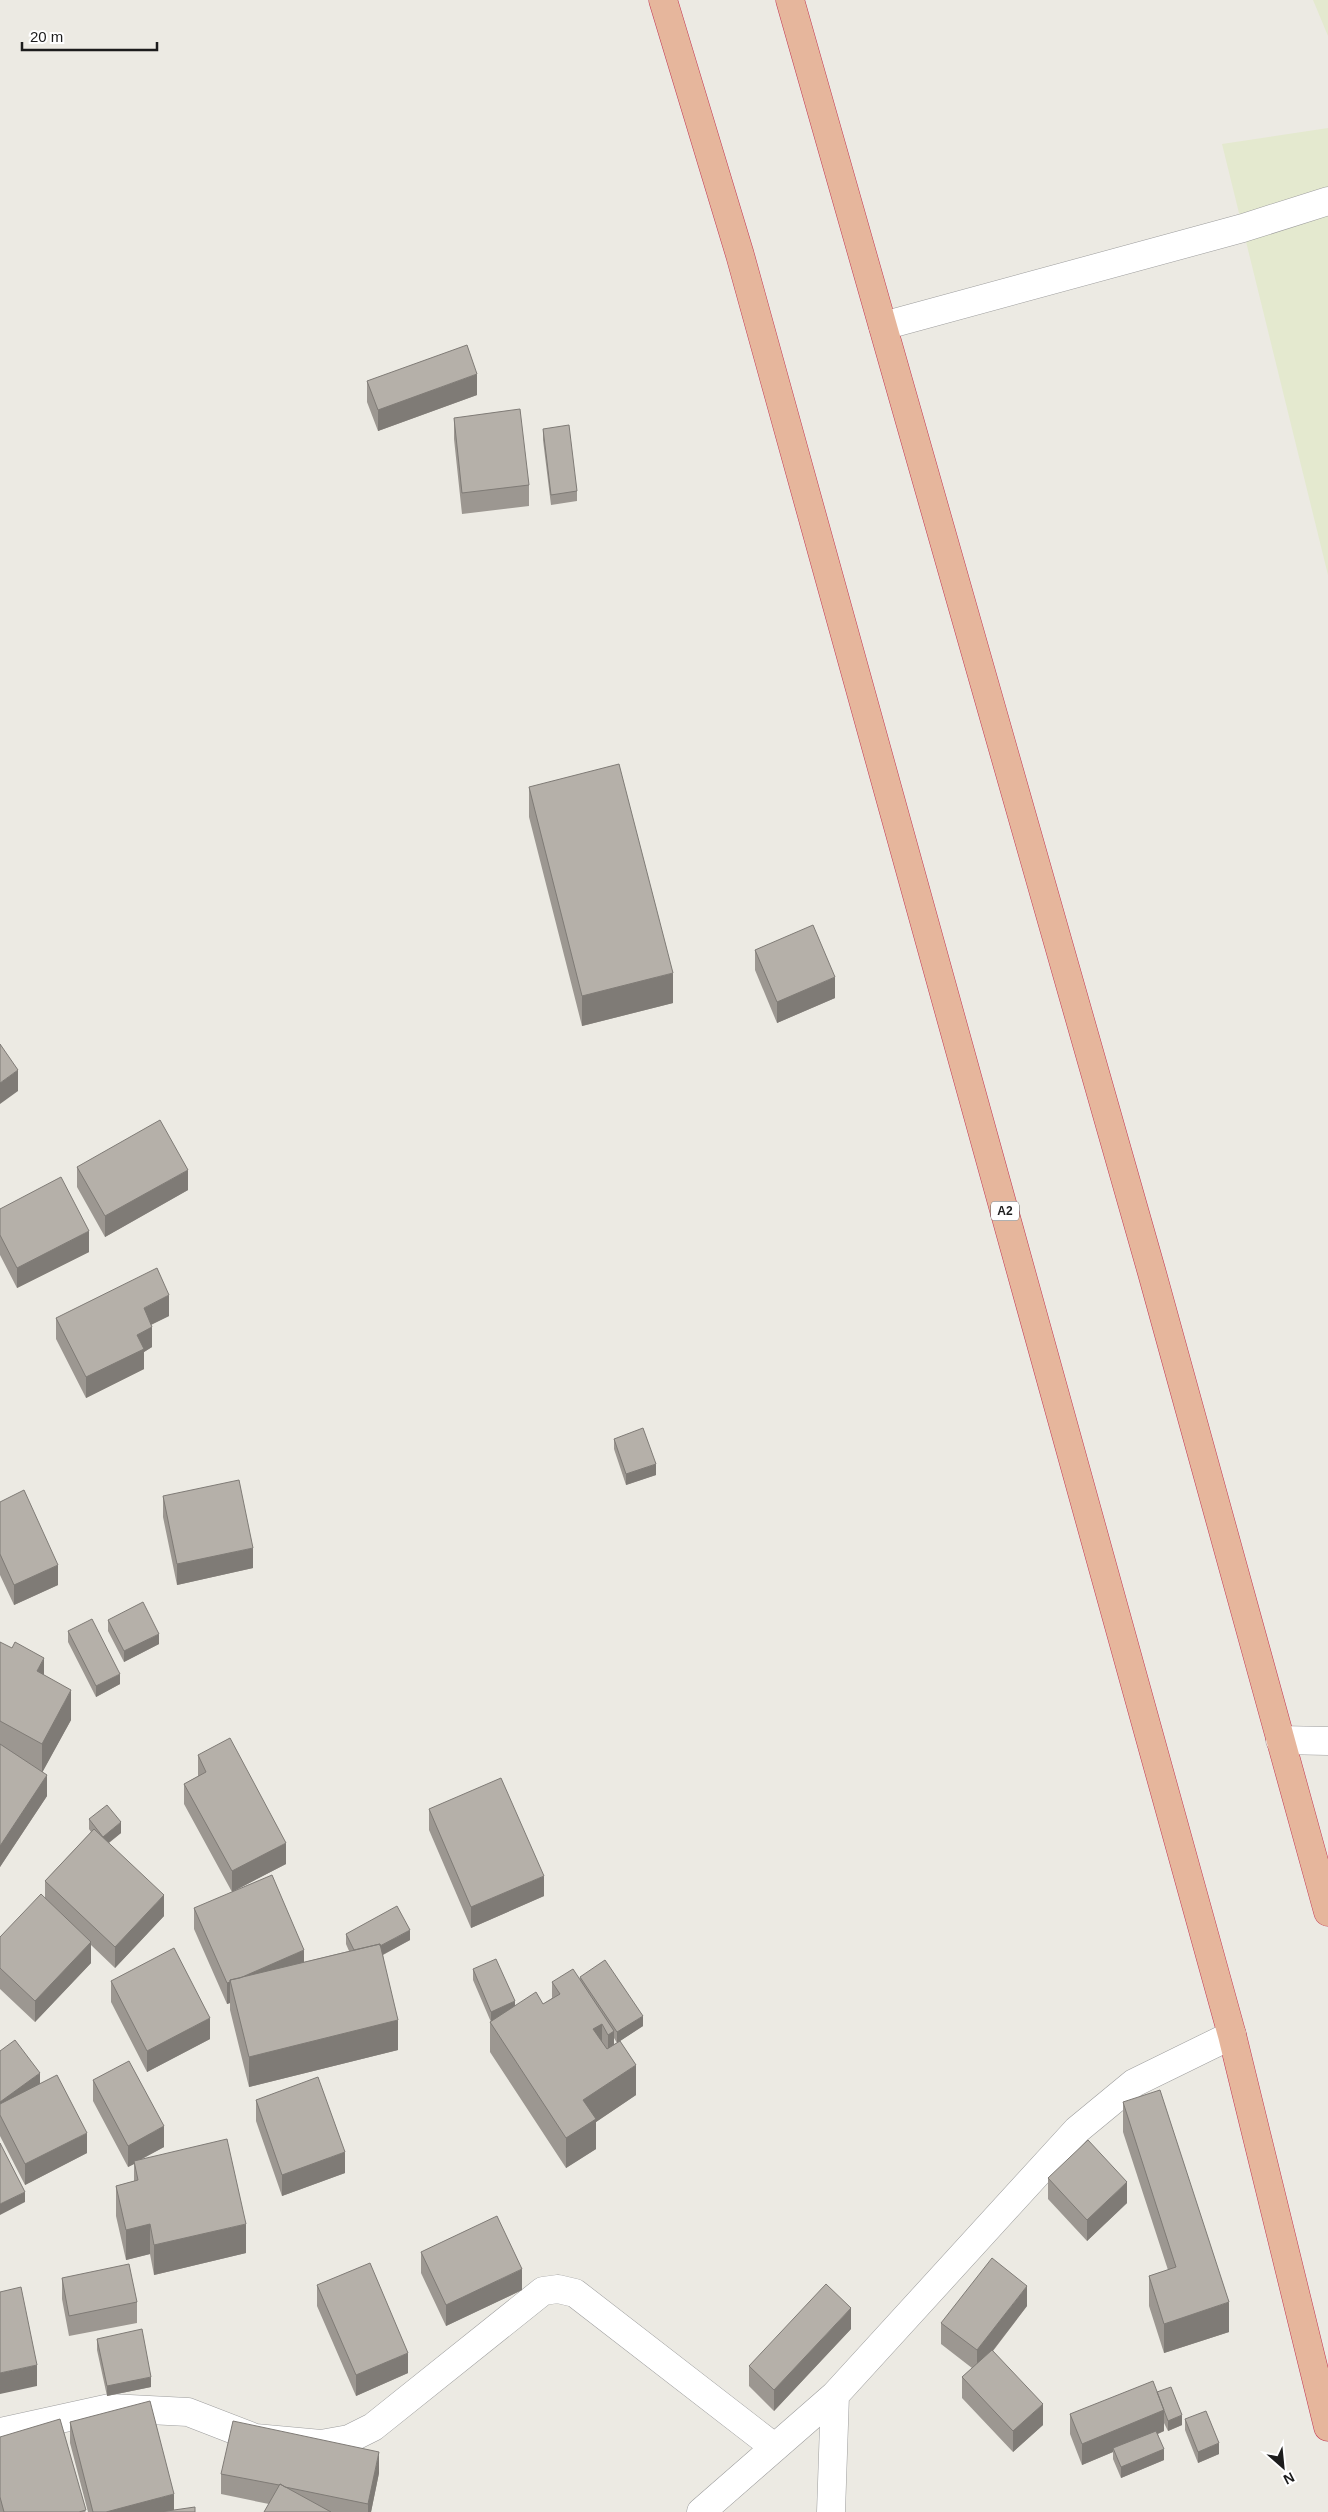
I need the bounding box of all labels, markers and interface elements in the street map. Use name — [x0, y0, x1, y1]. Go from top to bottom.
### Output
scale bar — [22, 20, 158, 52]
text: 20 m — [30, 28, 63, 45]
road number: A2 — [991, 1202, 1019, 1220]
north arrow — [1258, 2442, 1308, 2492]
text: N — [1281, 2469, 1297, 2488]

